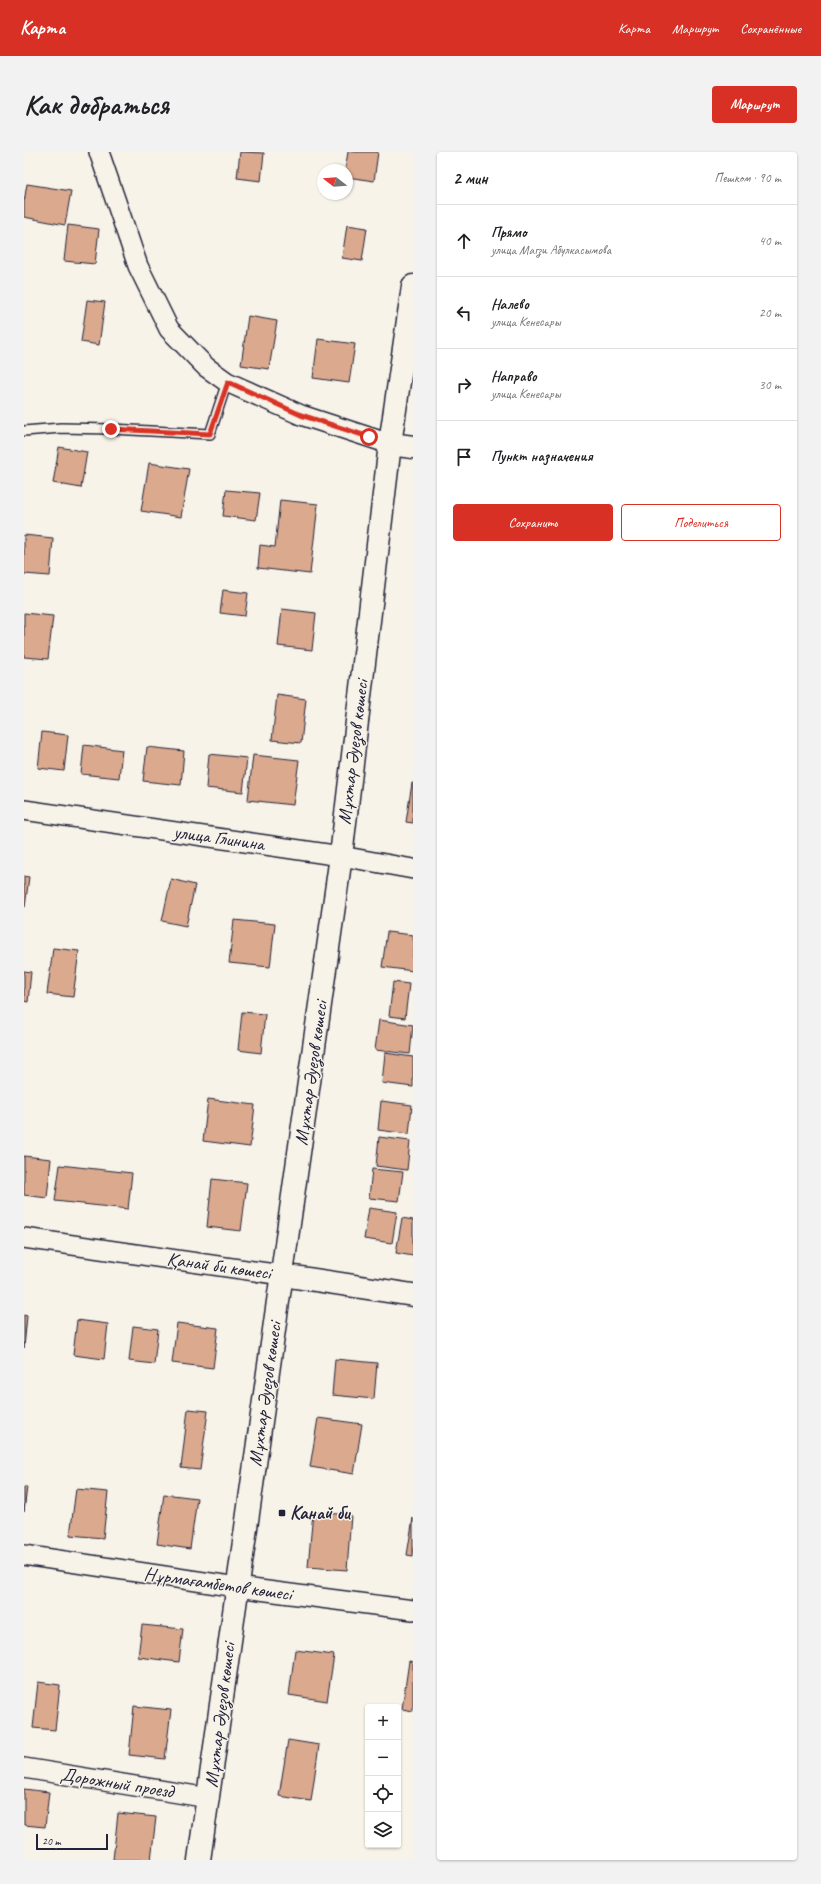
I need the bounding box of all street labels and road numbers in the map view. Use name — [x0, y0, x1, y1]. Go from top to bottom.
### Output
street label: Мұхтар Әуезов көшесі — [332, 676, 374, 826]
street label: улица Глинина — [171, 820, 268, 857]
street label: Мұхтар Әуезов көшесі — [289, 997, 333, 1147]
street label: Қанай би көшесі — [166, 1247, 275, 1286]
street label: Мұхтар Әуезов көшесі — [243, 1318, 287, 1468]
street label: Нұрмағамбетов көшесі — [143, 1562, 296, 1607]
street label: Мұхтар Әуезов көшесі — [199, 1639, 241, 1789]
street label: Дорожный проезд — [59, 1762, 177, 1804]

